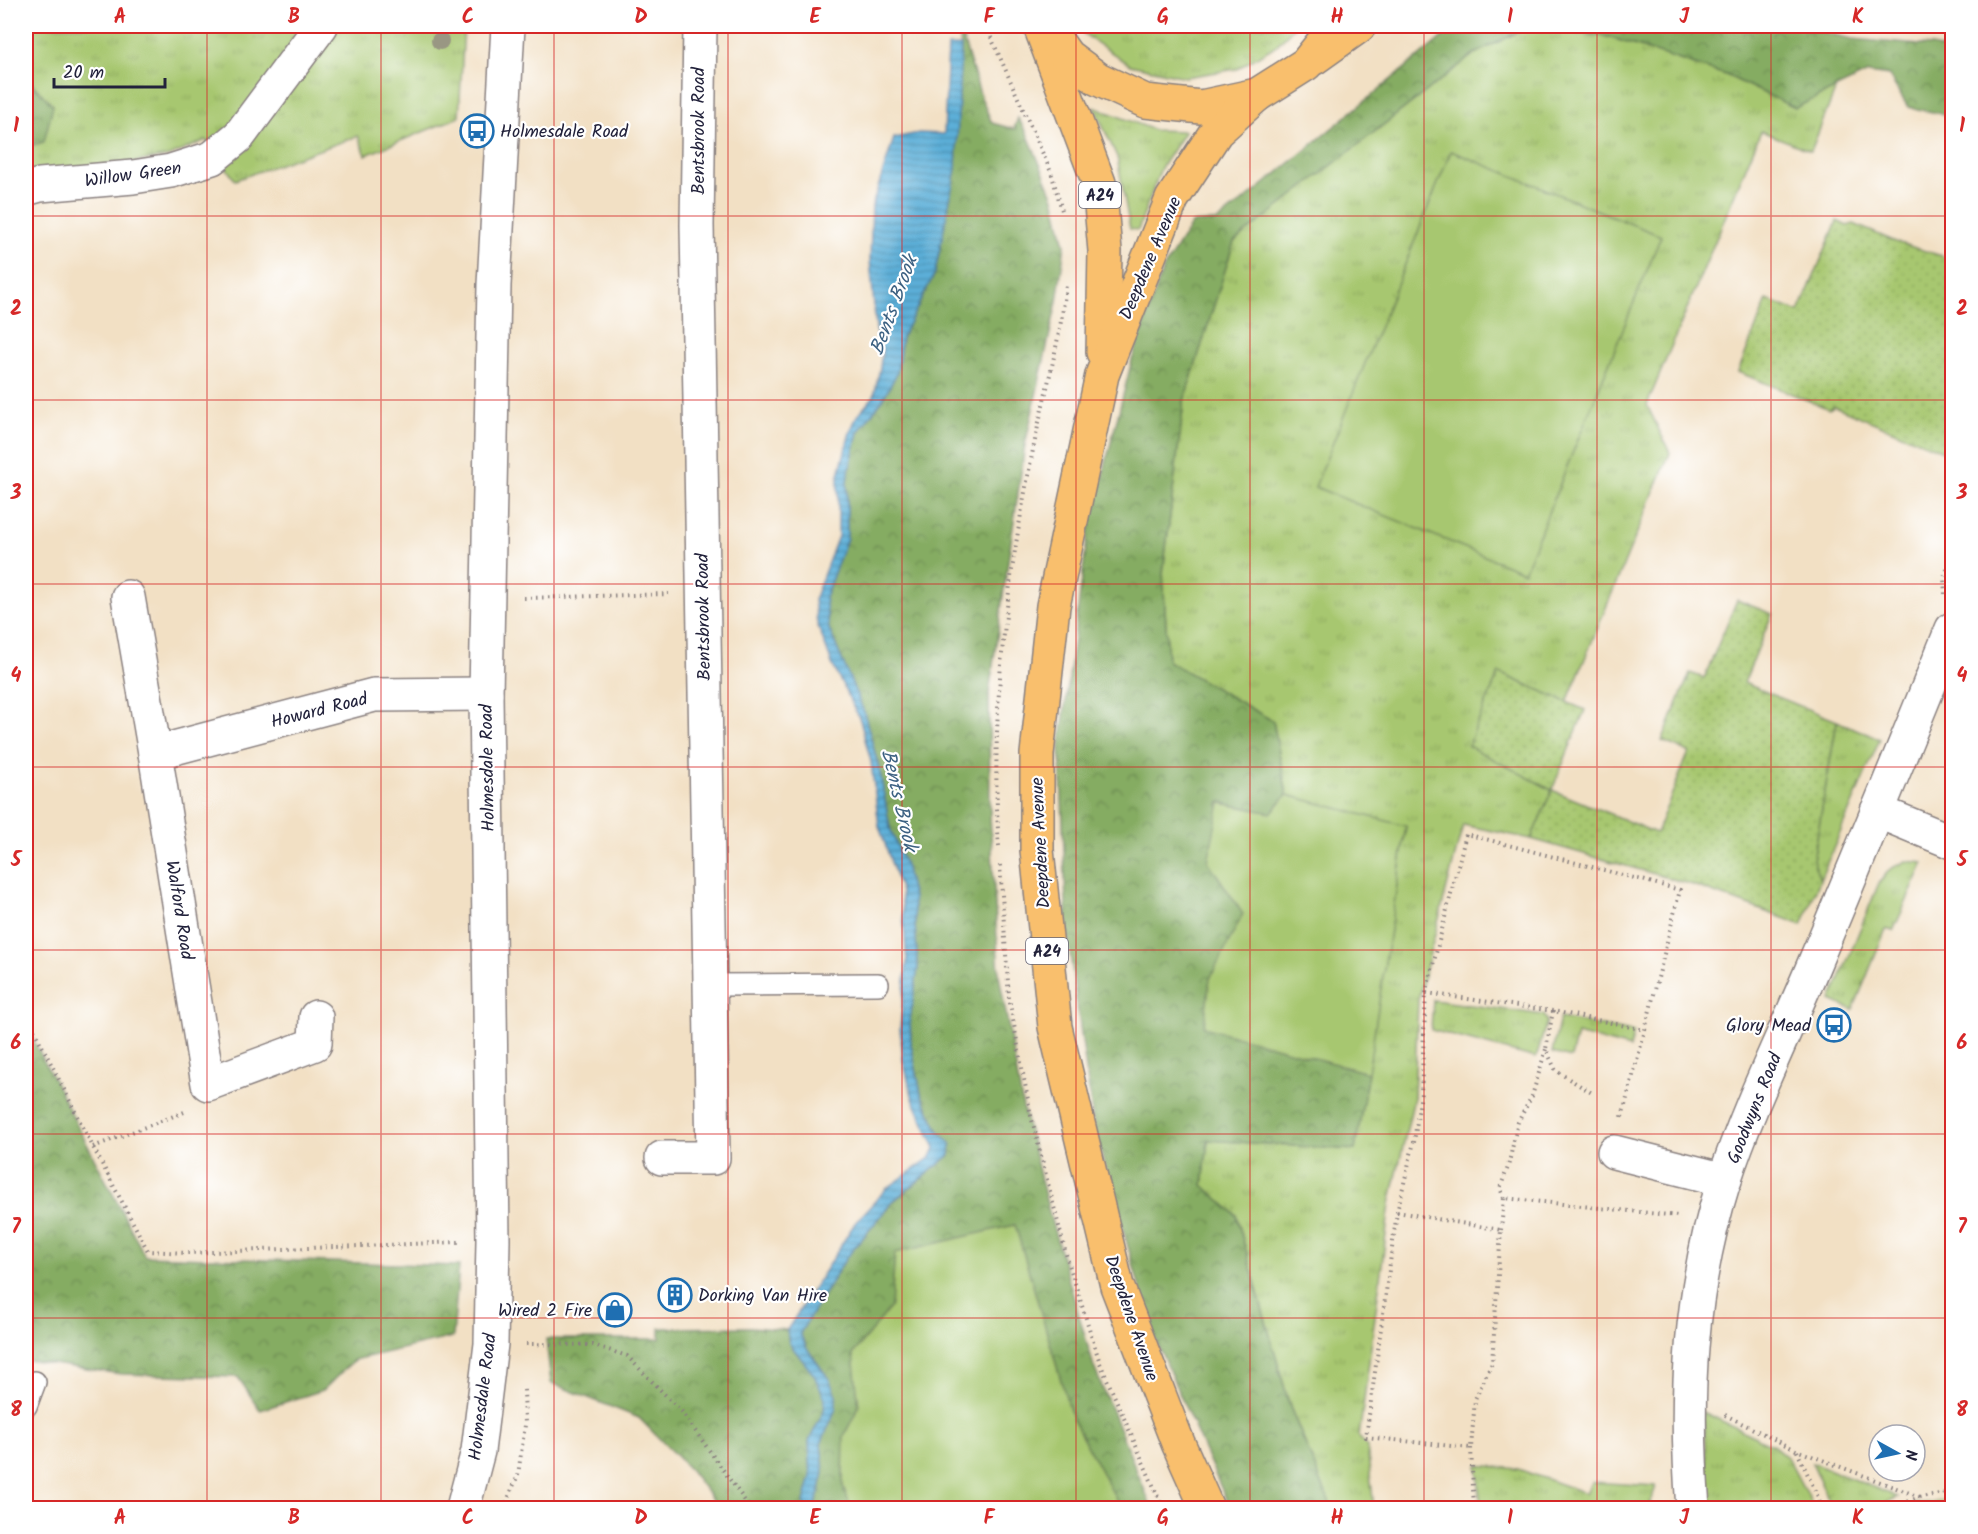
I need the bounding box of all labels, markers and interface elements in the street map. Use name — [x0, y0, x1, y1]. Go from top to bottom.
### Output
text: A — [114, 2, 126, 34]
text: B — [288, 2, 300, 34]
text: C — [462, 2, 474, 34]
text: D — [634, 2, 648, 34]
text: E — [809, 2, 821, 34]
text: F — [984, 2, 996, 34]
text: G — [1157, 2, 1169, 34]
text: H — [1330, 2, 1344, 34]
text: I — [1507, 2, 1513, 34]
text: J — [1679, 2, 1690, 34]
text: K — [1852, 2, 1864, 34]
scale bar — [54, 51, 165, 89]
text: 20 m — [63, 59, 104, 88]
street label: Bentsbrook Road — [685, 66, 714, 195]
text: 1 — [13, 111, 19, 143]
text: 1 — [1959, 111, 1965, 143]
bus stop icon: Holmesdale Road — [459, 113, 495, 149]
place label: Holmesdale Road — [500, 118, 629, 147]
street label: Willow Green — [83, 154, 183, 197]
road number: A24 — [1079, 182, 1121, 208]
street label: Deepdene Avenue — [1112, 192, 1190, 325]
water label: Bents Brook — [862, 249, 929, 360]
text: 2 — [10, 294, 22, 326]
text: 2 — [1956, 294, 1968, 326]
text: 3 — [10, 478, 22, 510]
text: 3 — [1956, 478, 1968, 510]
street label: Bentsbrook Road — [689, 552, 720, 681]
text: 4 — [11, 661, 22, 693]
text: 4 — [1957, 661, 1968, 693]
street label: Howard Road — [268, 685, 372, 738]
street label: Holmesdale Road — [473, 703, 504, 832]
water label: Bents Brook — [871, 746, 926, 857]
street label: Deepdene Avenue — [1024, 777, 1059, 909]
text: 5 — [10, 845, 23, 877]
text: 5 — [1956, 845, 1969, 877]
street label: Walford Road — [156, 859, 201, 963]
road number: A24 — [1026, 938, 1068, 964]
bus stop icon: Glory Mead — [1816, 1007, 1852, 1043]
place label: Glory Mead — [1726, 1012, 1812, 1041]
text: 6 — [11, 1028, 22, 1060]
text: 6 — [1957, 1028, 1968, 1060]
street label: Goodwyns Road — [1720, 1048, 1791, 1168]
text: 7 — [11, 1212, 21, 1244]
text: 7 — [1957, 1212, 1967, 1244]
street label: Deepdene Avenue — [1095, 1252, 1166, 1385]
building icon: Dorking Van Hire — [657, 1277, 693, 1313]
place label: Dorking Van Hire — [698, 1282, 827, 1311]
shop icon: Wired 2 Fire — [597, 1292, 633, 1328]
place label: Wired 2 Fire — [498, 1297, 592, 1326]
street label: Holmesdale Road — [461, 1331, 506, 1462]
text: 8 — [10, 1395, 22, 1427]
text: 8 — [1956, 1395, 1968, 1427]
north arrow — [1867, 1423, 1927, 1483]
text: N — [1897, 1448, 1923, 1462]
text: A — [114, 1503, 126, 1534]
text: B — [288, 1503, 300, 1534]
text: C — [462, 1503, 474, 1534]
text: D — [634, 1503, 648, 1534]
text: E — [809, 1503, 821, 1534]
text: F — [984, 1503, 996, 1534]
text: G — [1157, 1503, 1169, 1534]
text: H — [1330, 1503, 1344, 1534]
text: I — [1507, 1503, 1513, 1534]
text: J — [1679, 1503, 1690, 1534]
text: K — [1852, 1503, 1864, 1534]

